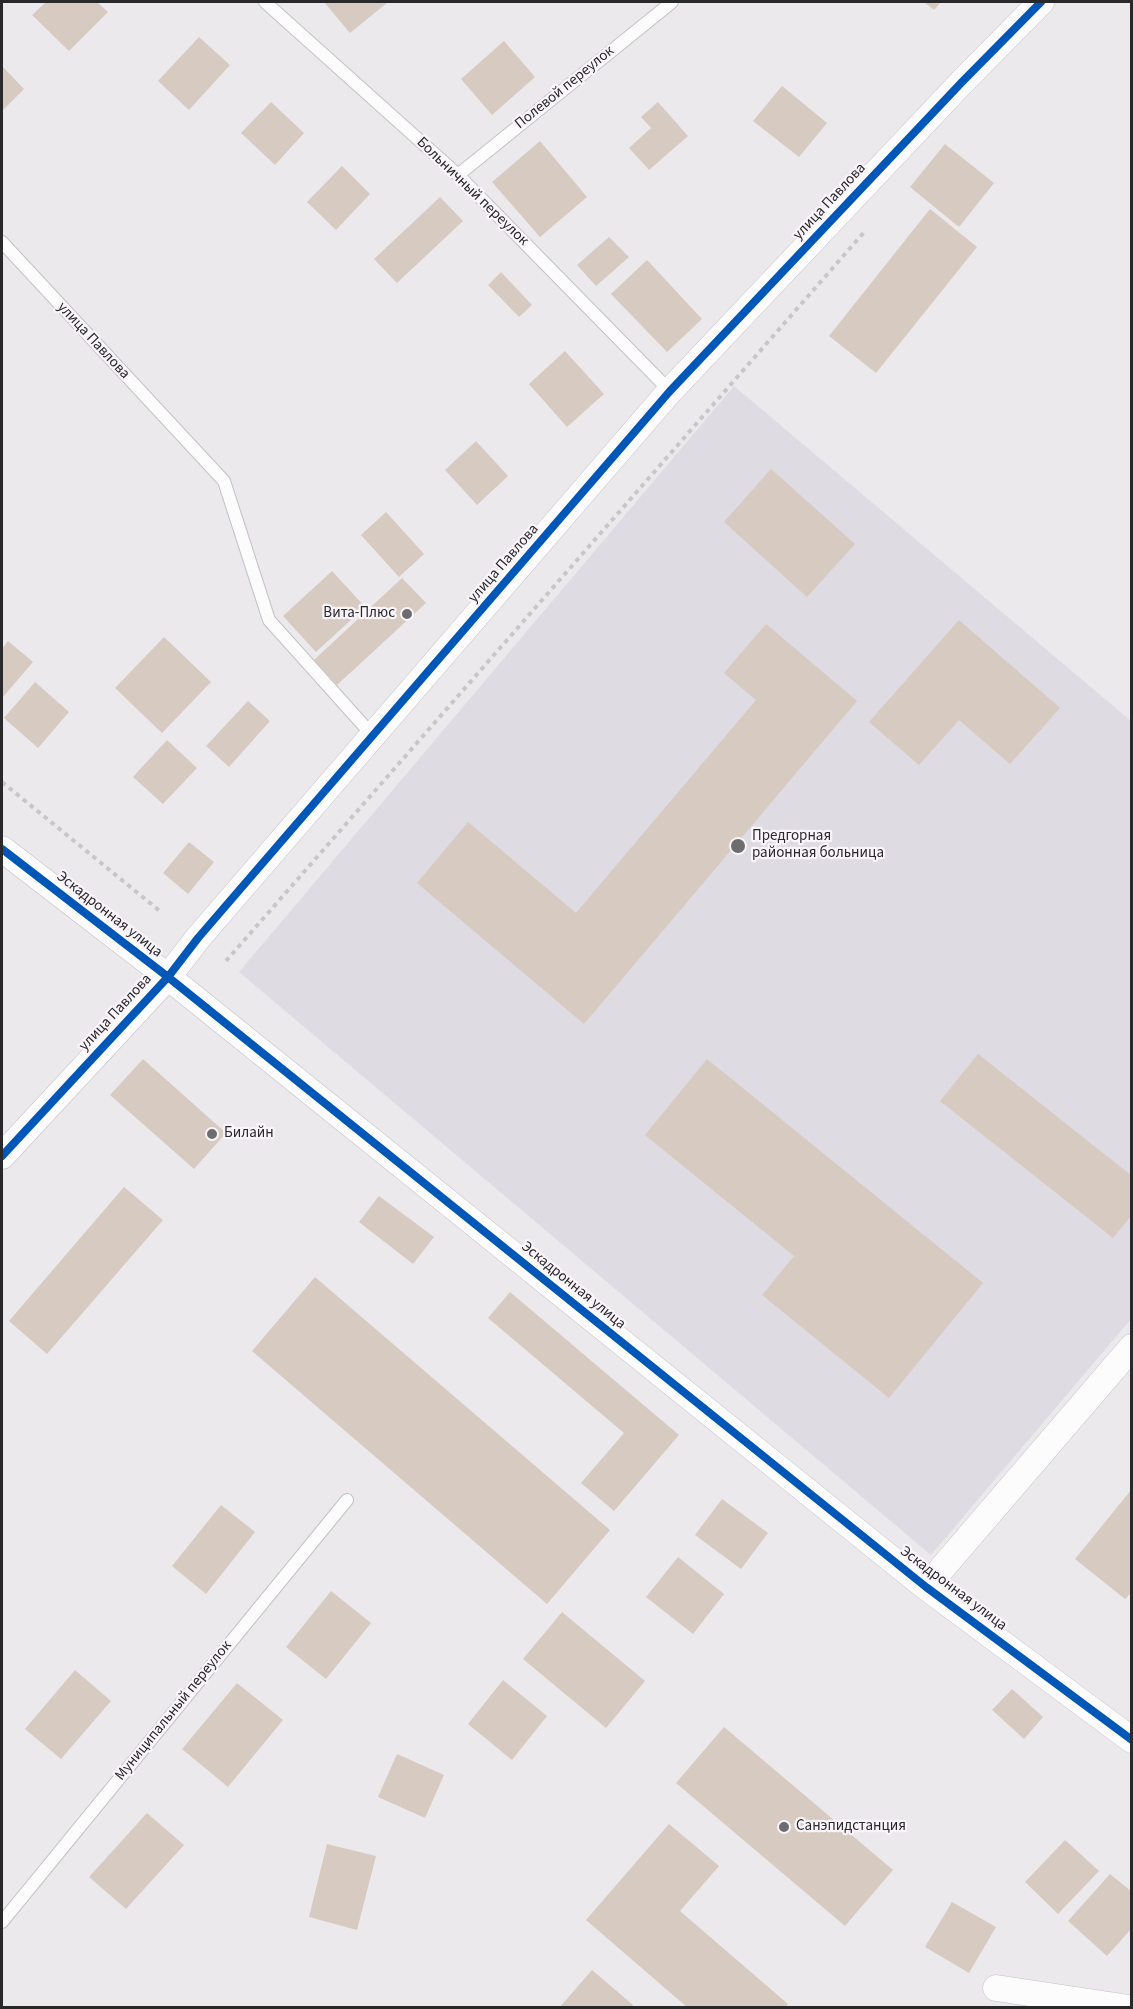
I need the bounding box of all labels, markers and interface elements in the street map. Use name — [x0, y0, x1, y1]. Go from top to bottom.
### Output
street label: Полевой переулок — [512, 42, 618, 134]
street label: Больничный переулок — [412, 134, 532, 250]
street label: улица Павлова — [790, 160, 870, 244]
street label: улица Павлова — [53, 299, 133, 383]
street label: улица Павлова — [465, 521, 543, 607]
place label: Вита-Плюс — [323, 605, 395, 623]
marker: Вита-Плюс — [400, 607, 414, 621]
place label: Предгорная районная больница — [752, 828, 884, 863]
marker: Предгорная районная больница — [729, 837, 747, 855]
street label: Эскадронная улица — [53, 868, 165, 962]
street label: улица Павлова — [76, 971, 156, 1055]
place label: Билайн — [224, 1125, 274, 1143]
marker: Билайн — [205, 1127, 219, 1141]
street label: Эскадронная улица — [517, 1238, 629, 1334]
street label: Эскадронная улица — [896, 1543, 1010, 1635]
street label: Муниципальный переулок — [112, 1637, 236, 1785]
place label: Санэпидстанция — [796, 1818, 906, 1836]
marker: Санэпидстанция — [777, 1820, 791, 1834]

